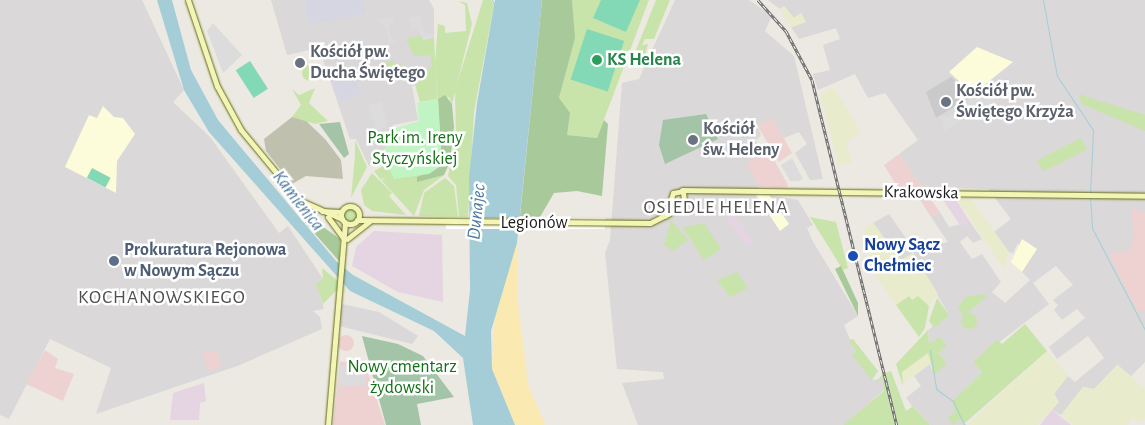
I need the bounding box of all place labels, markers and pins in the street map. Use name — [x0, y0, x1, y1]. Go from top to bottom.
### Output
place label: Kościół pw. Ducha Świętego — [310, 42, 425, 84]
place label: KS Helena — [607, 49, 681, 71]
marker: KS Helena — [591, 54, 603, 66]
marker: Kościół pw. Ducha Świętego — [294, 57, 306, 69]
place label: Kościół pw. Świętego Krzyża — [956, 81, 1074, 124]
marker: Kościół pw. Świętego Krzyża — [940, 96, 952, 108]
place label: Kościół św. Heleny — [703, 119, 779, 162]
marker: Kościół św. Heleny — [687, 134, 699, 146]
place label: Nowy Sącz Chełmiec — [864, 235, 940, 278]
place label: Prokuratura Rejonowa w Nowym Sączu — [124, 240, 286, 282]
marker: Nowy Sącz Chełmiec — [846, 249, 860, 263]
marker: Prokuratura Rejonowa w Nowym Sączu — [108, 255, 120, 267]

